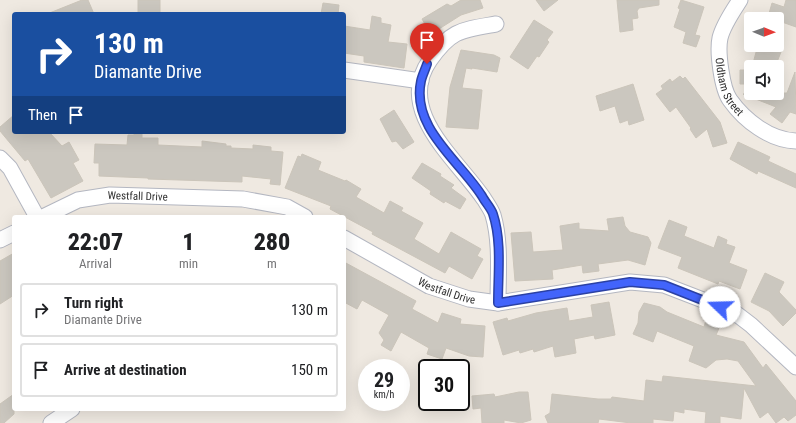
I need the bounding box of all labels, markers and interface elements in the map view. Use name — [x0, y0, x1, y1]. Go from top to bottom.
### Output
north arrow — [744, 12, 784, 52]
map controls — [744, 12, 784, 100]
pin — [410, 23, 444, 64]
text: 130 m — [94, 27, 164, 60]
icon: right — [28, 28, 80, 80]
icon: arrive — [416, 29, 438, 51]
street label: Oldham Street — [712, 57, 746, 119]
button: sound — [744, 60, 784, 100]
text: Diamante Drive — [94, 61, 202, 82]
icon: arrive — [65, 104, 87, 126]
text: Then — [28, 106, 57, 124]
street label: Westfall Drive — [107, 189, 168, 204]
text: 22:07 — [68, 228, 123, 256]
text: 1 — [182, 228, 195, 256]
text: 280 — [254, 228, 290, 256]
text: Arrival — [79, 256, 112, 271]
text: min — [179, 256, 198, 271]
text: m — [267, 256, 277, 271]
street label: Westfall Drive — [415, 275, 476, 307]
position arrow — [699, 286, 741, 328]
text: Turn right — [64, 294, 123, 312]
icon: right — [30, 299, 52, 321]
text: 130 m — [291, 301, 328, 319]
text: Diamante Drive — [64, 312, 142, 327]
icon: arrive — [30, 359, 52, 381]
speed limit sign: 30 — [418, 359, 470, 411]
text: Arrive at destination — [64, 361, 187, 379]
text: 150 m — [291, 361, 328, 379]
text: 29 — [374, 368, 394, 392]
text: km/h — [374, 389, 394, 400]

